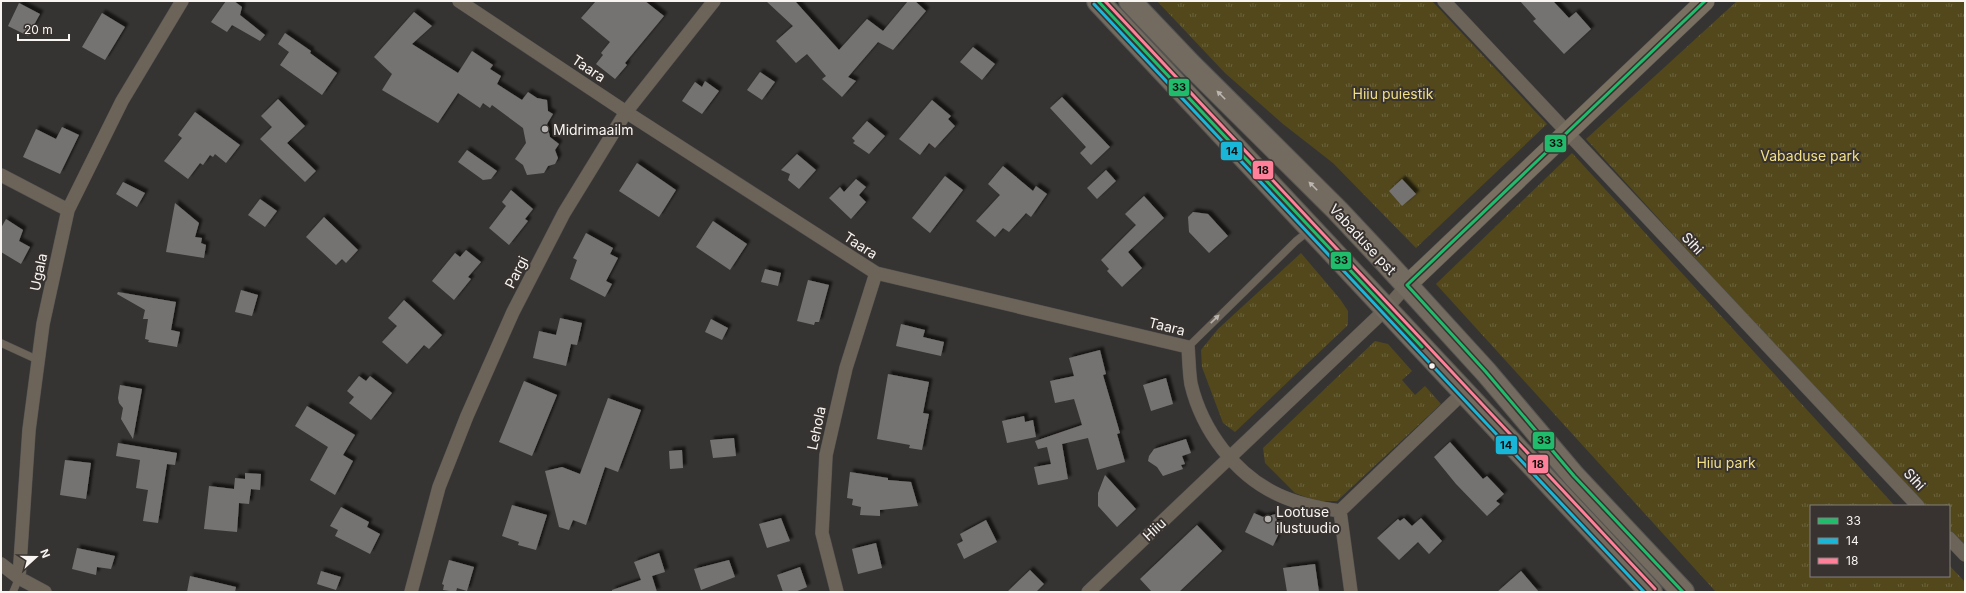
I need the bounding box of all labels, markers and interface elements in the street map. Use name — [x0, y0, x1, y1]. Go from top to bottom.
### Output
scale bar — [18, 16, 69, 42]
text: 20 m — [24, 22, 53, 37]
street label: Taara — [569, 51, 609, 85]
line badge: 33 — [1168, 78, 1190, 97]
text: 33 — [1172, 80, 1186, 94]
park label: Hiiu puiestik — [1353, 85, 1434, 102]
one-way arrow — [1216, 90, 1226, 100]
place label: Midrimaailm — [553, 121, 634, 138]
marker: Midrimaailm — [540, 124, 550, 134]
line badge: 33 — [1544, 134, 1567, 153]
text: 33 — [1549, 136, 1563, 150]
line badge: 14 — [1220, 141, 1243, 161]
text: 14 — [1226, 144, 1238, 158]
park label: Vabaduse park — [1760, 147, 1860, 164]
line badge: 18 — [1252, 160, 1274, 180]
text: 18 — [1257, 163, 1269, 177]
one-way arrow — [1308, 181, 1318, 191]
street label: Vabaduse pst — [1326, 200, 1400, 278]
street label: Taara — [841, 228, 881, 262]
street label: Sihi — [1679, 228, 1707, 258]
line badge: 33 — [1330, 251, 1352, 270]
street label: Ugala — [26, 252, 50, 292]
street label: Pargi — [501, 253, 531, 291]
text: 33 — [1334, 253, 1348, 267]
street label: Taara — [1147, 313, 1187, 339]
one-way arrow — [1210, 314, 1220, 324]
unlabelled marker — [1427, 361, 1437, 371]
street label: Lehola — [803, 405, 829, 451]
line badge: 33 — [1532, 431, 1555, 450]
text: 33 — [1537, 433, 1551, 447]
line badge: 14 — [1495, 435, 1518, 455]
text: 14 — [1500, 438, 1512, 452]
line badge: 18 — [1527, 454, 1549, 474]
park label: Hiiu park — [1696, 454, 1756, 471]
text: 18 — [1532, 457, 1544, 471]
street label: Sihi — [1901, 464, 1929, 494]
place label: Lootuse ilustuudio — [1276, 503, 1340, 536]
legend — [1810, 505, 1950, 577]
text: 33 — [1846, 513, 1861, 528]
street label: Hiiu — [1139, 514, 1169, 544]
marker: Lootuse ilustuudio — [1263, 514, 1273, 524]
text: 14 — [1846, 533, 1859, 548]
north arrow — [16, 537, 56, 577]
text: N — [37, 547, 53, 560]
text: 18 — [1846, 553, 1858, 568]

